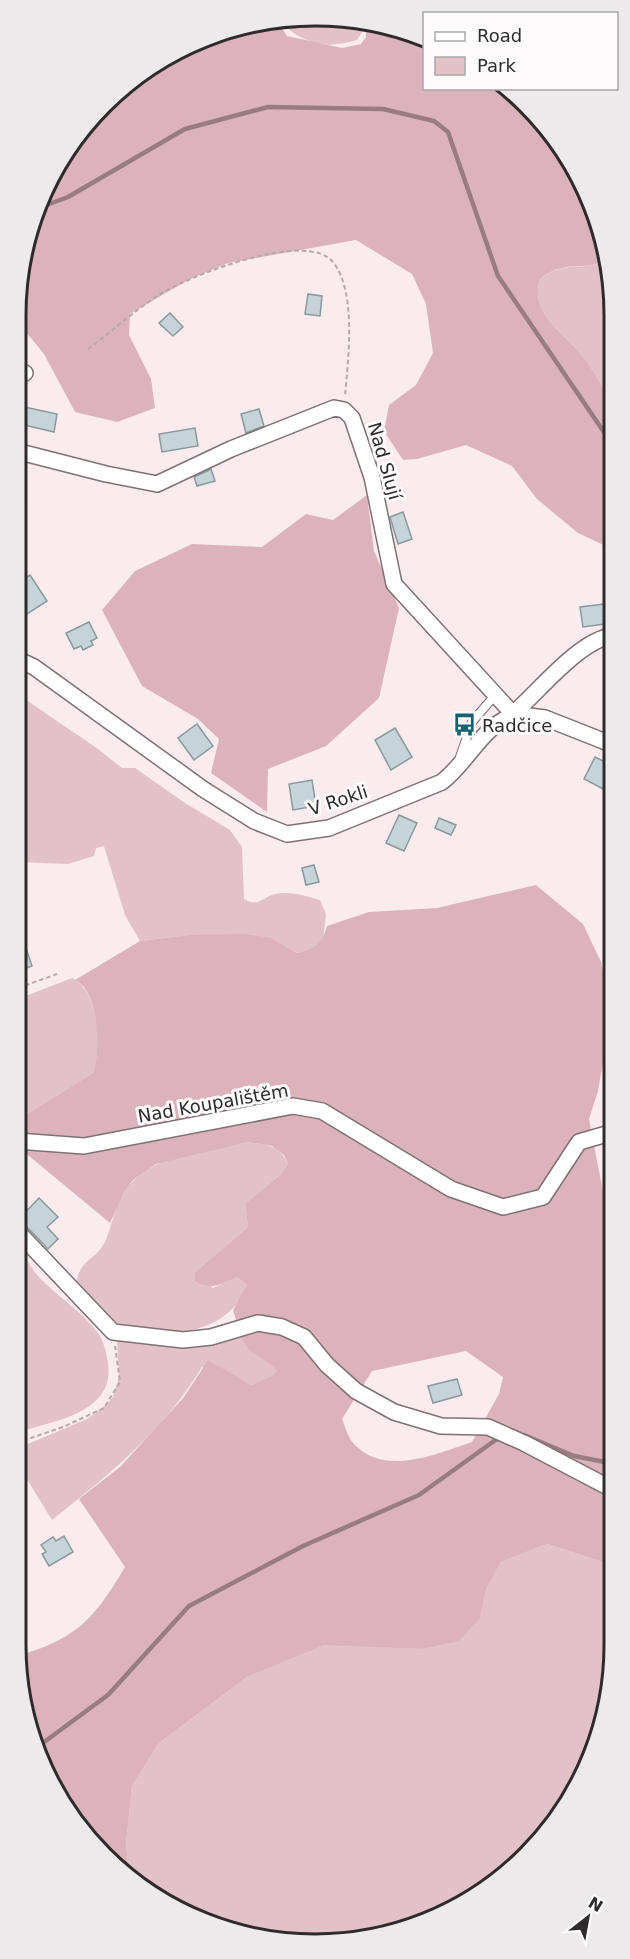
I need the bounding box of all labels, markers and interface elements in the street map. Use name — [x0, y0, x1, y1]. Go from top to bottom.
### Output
legend — [423, 12, 618, 90]
text: Road — [477, 25, 522, 46]
text: Park — [477, 55, 516, 76]
street label: Nad Slují — [364, 420, 406, 503]
bus stop icon: Radčice — [451, 712, 477, 738]
place label: Radčice — [482, 715, 552, 736]
street label: V Rokli — [306, 781, 370, 819]
street label: Nad Koupalištěm — [136, 1079, 290, 1127]
north arrow — [558, 1887, 618, 1947]
text: N — [585, 1893, 606, 1916]

